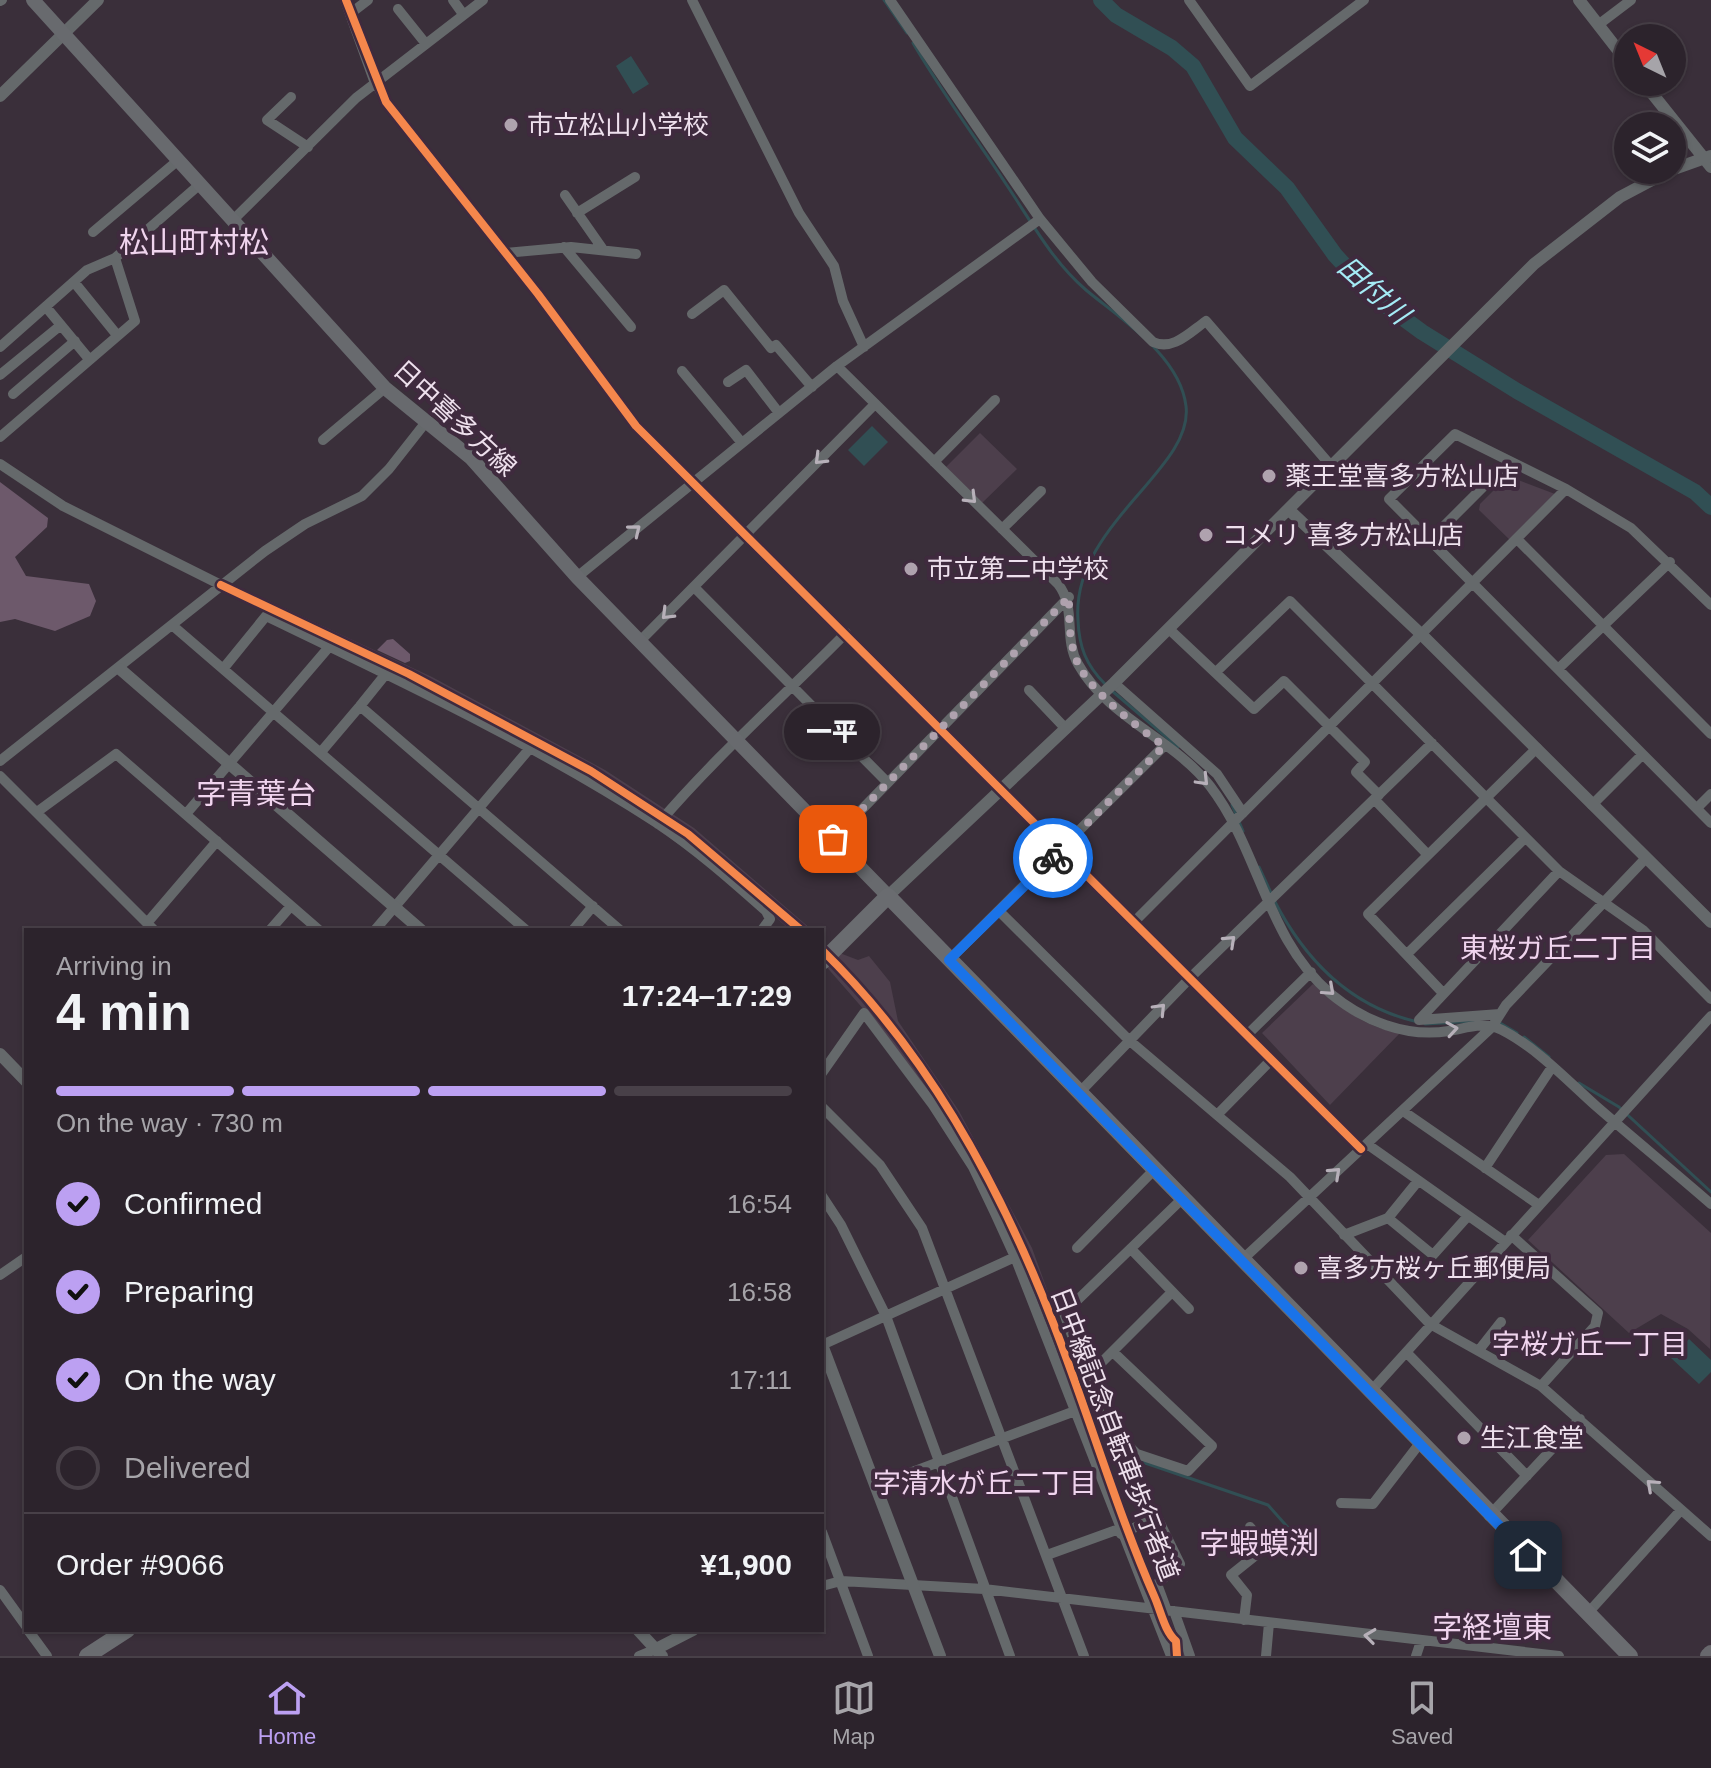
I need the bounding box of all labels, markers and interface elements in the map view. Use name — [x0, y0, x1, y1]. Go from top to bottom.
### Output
north arrow — [1614, 24, 1686, 96]
map controls — [1614, 24, 1686, 184]
place label: 市立松山小学校 — [527, 110, 709, 140]
button: layers — [1614, 112, 1686, 184]
marker: 市立松山小学校 — [502, 116, 520, 134]
district label: 松山町村松 — [119, 226, 269, 259]
water label: 田付川 — [1332, 251, 1417, 332]
street label: 日中喜多方線 — [388, 354, 522, 482]
one-way arrow — [815, 449, 829, 464]
place label: 薬王堂喜多方松山店 — [1285, 461, 1519, 491]
marker: 薬王堂喜多方松山店 — [1260, 467, 1278, 485]
one-way arrow — [962, 489, 976, 503]
place label: コメリ 喜多方松山店 — [1222, 520, 1463, 550]
one-way arrow — [626, 525, 640, 540]
marker: コメリ 喜多方松山店 — [1197, 526, 1215, 544]
place label: 市立第二中学校 — [927, 554, 1109, 584]
marker: 市立第二中学校 — [902, 560, 920, 578]
one-way arrow — [662, 605, 676, 620]
callout: 一平 — [785, 703, 881, 759]
text: 一平 — [806, 717, 858, 747]
one-way arrow — [1194, 771, 1209, 785]
district label: 字青葉台 — [196, 777, 316, 810]
pin — [799, 805, 867, 873]
icon: bag — [811, 817, 855, 861]
courier — [1013, 818, 1093, 898]
icon: bike — [1031, 836, 1075, 880]
district label: 東桜ガ丘二丁目 — [1460, 933, 1656, 964]
one-way arrow — [1220, 936, 1235, 950]
text: Arriving in — [56, 951, 172, 981]
text: 17:24–17:29 — [622, 979, 792, 1012]
one-way arrow — [1320, 981, 1334, 995]
text: 4 min — [56, 983, 192, 1041]
one-way arrow — [1151, 1004, 1166, 1018]
one-way arrow — [1445, 1021, 1459, 1038]
text: On the way · 730 m — [56, 1108, 283, 1138]
one-way arrow — [1326, 1167, 1340, 1182]
icon: check — [56, 1182, 100, 1226]
text: Confirmed — [124, 1187, 262, 1220]
text: 16:54 — [727, 1189, 792, 1219]
place label: 喜多方桜ヶ丘郵便局 — [1317, 1253, 1551, 1283]
marker: 喜多方桜ヶ丘郵便局 — [1292, 1259, 1310, 1277]
icon: check — [56, 1270, 100, 1314]
text: Preparing — [124, 1275, 254, 1308]
text: 16:58 — [727, 1277, 792, 1307]
street label: 日中線記念自転車歩行者道 — [1045, 1283, 1185, 1585]
district label: 字桜ガ丘一丁目 — [1492, 1329, 1688, 1360]
icon: check — [56, 1358, 100, 1402]
text: On the way — [124, 1363, 276, 1396]
text: 17:11 — [729, 1365, 792, 1395]
place label: 生江食堂 — [1480, 1423, 1584, 1453]
marker: 生江食堂 — [1455, 1429, 1473, 1447]
text: Delivered — [124, 1451, 251, 1484]
district label: 字清水が丘二丁目 — [873, 1468, 1097, 1499]
one-way arrow — [1647, 1480, 1662, 1495]
pin — [1494, 1521, 1562, 1589]
district label: 字蝦蟆渕 — [1199, 1527, 1319, 1560]
icon: home — [1506, 1533, 1550, 1577]
text: Order #9066 — [56, 1548, 224, 1581]
text: ¥1,900 — [700, 1548, 792, 1581]
district label: 字経壇東 — [1432, 1611, 1552, 1644]
one-way arrow — [1363, 1627, 1376, 1644]
tab: Home — [258, 1676, 316, 1750]
tab: Map — [832, 1676, 876, 1750]
tab: Saved — [1391, 1676, 1453, 1750]

